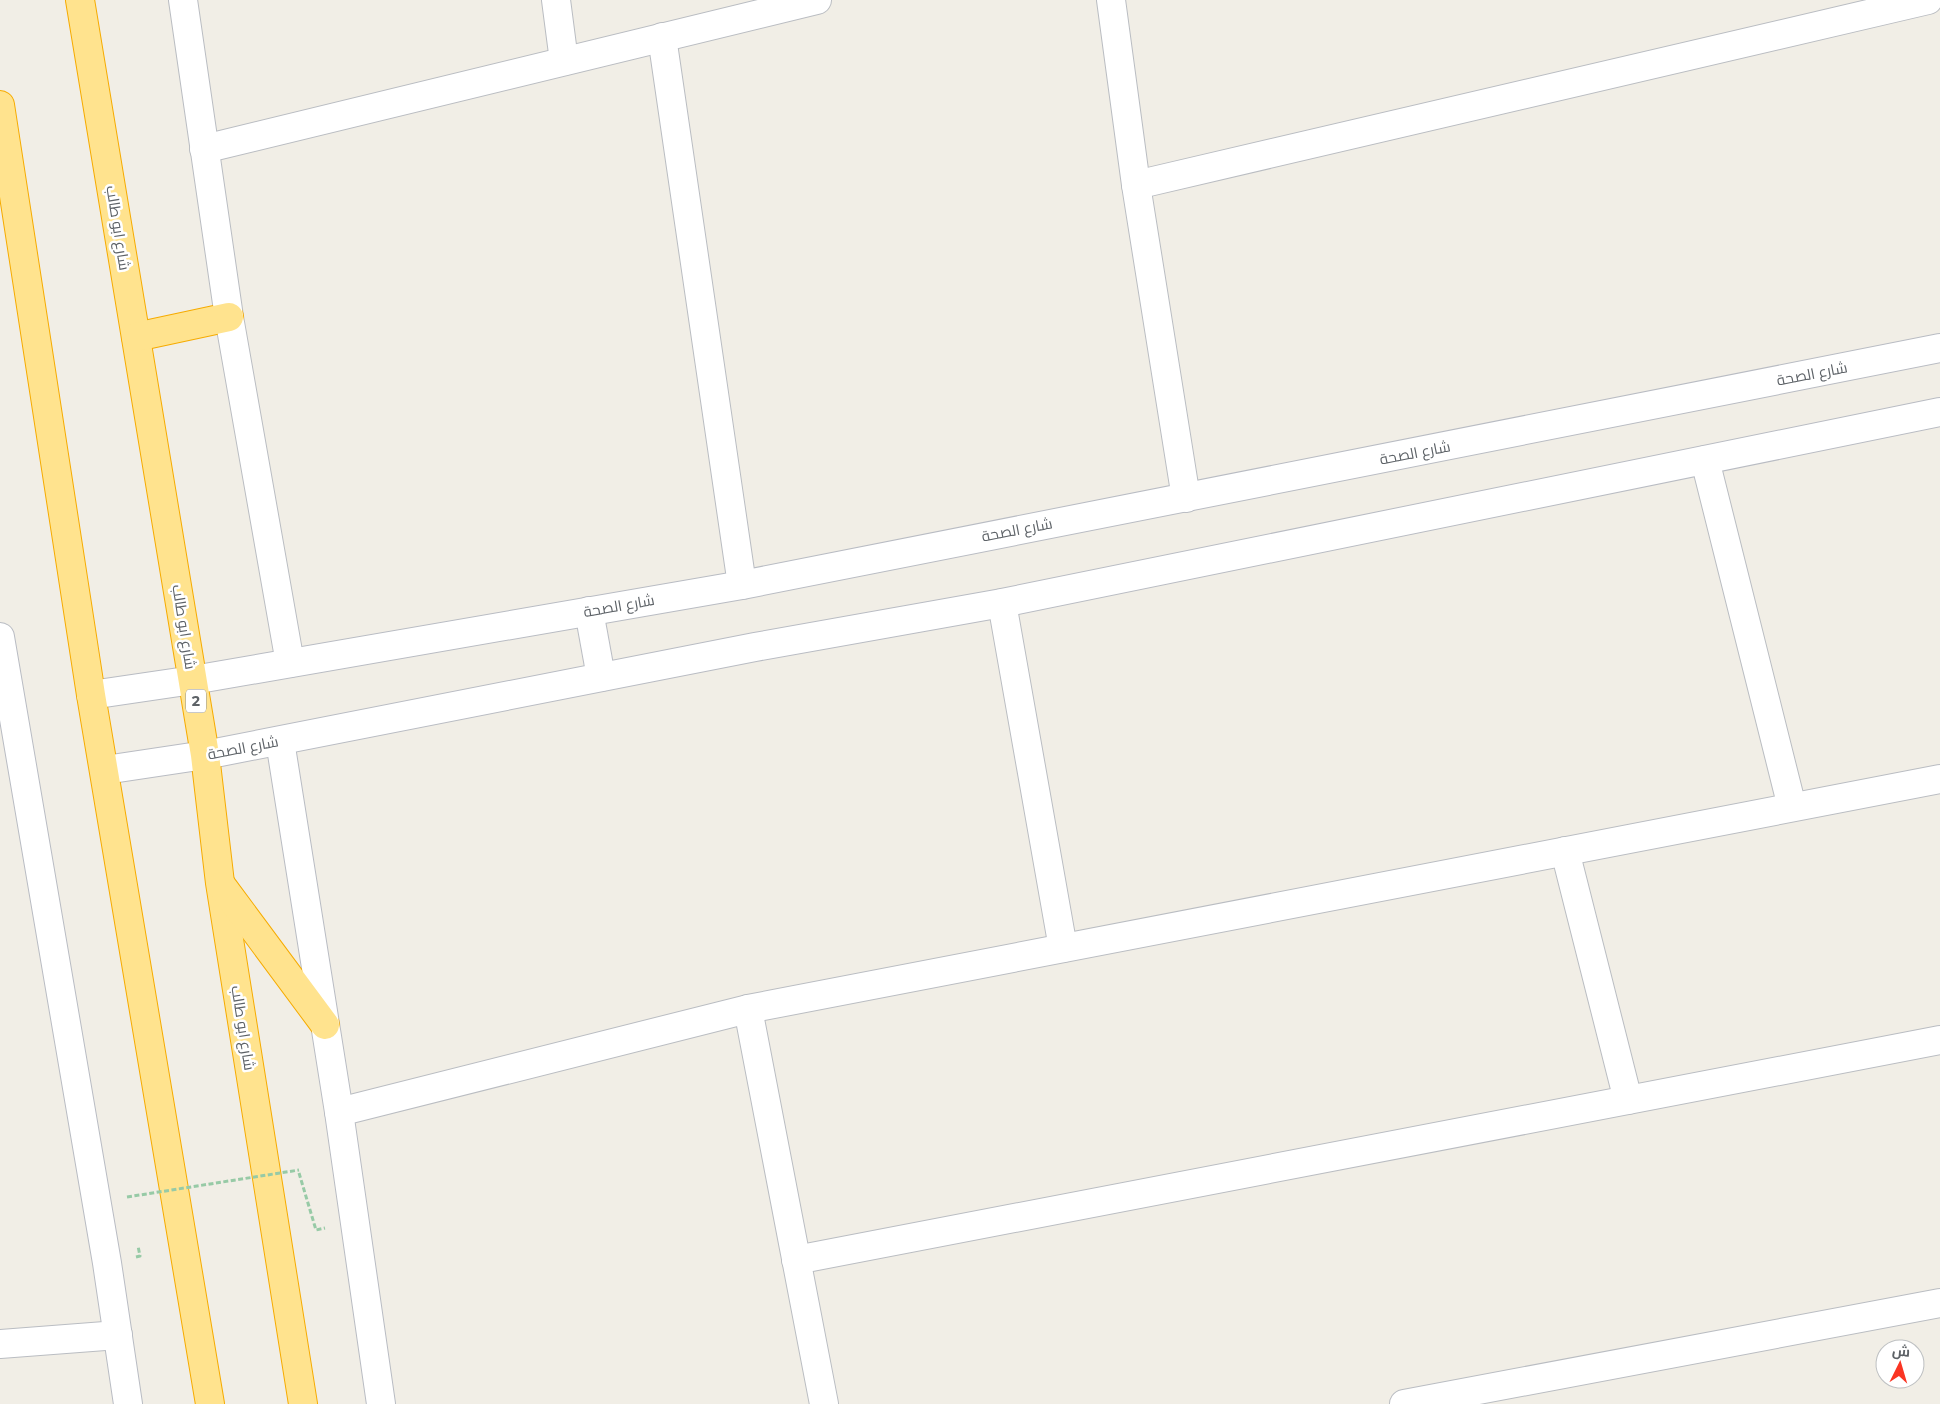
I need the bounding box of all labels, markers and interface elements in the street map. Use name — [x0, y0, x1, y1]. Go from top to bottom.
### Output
street label: شارع ابو طالب — [100, 184, 135, 272]
street label: شارع الصحة — [1775, 357, 1849, 392]
street label: شارع الصحة — [1378, 436, 1452, 471]
street label: شارع الصحة — [980, 513, 1054, 548]
street label: شارع ابو طالب — [166, 583, 201, 671]
street label: شارع الصحة — [582, 590, 656, 623]
road number: 2 — [186, 689, 206, 712]
street label: شارع الصحة — [206, 731, 280, 766]
street label: شارع ابو طالب — [225, 984, 260, 1072]
north arrow — [1875, 1339, 1925, 1389]
text: ش — [1891, 1341, 1911, 1361]

